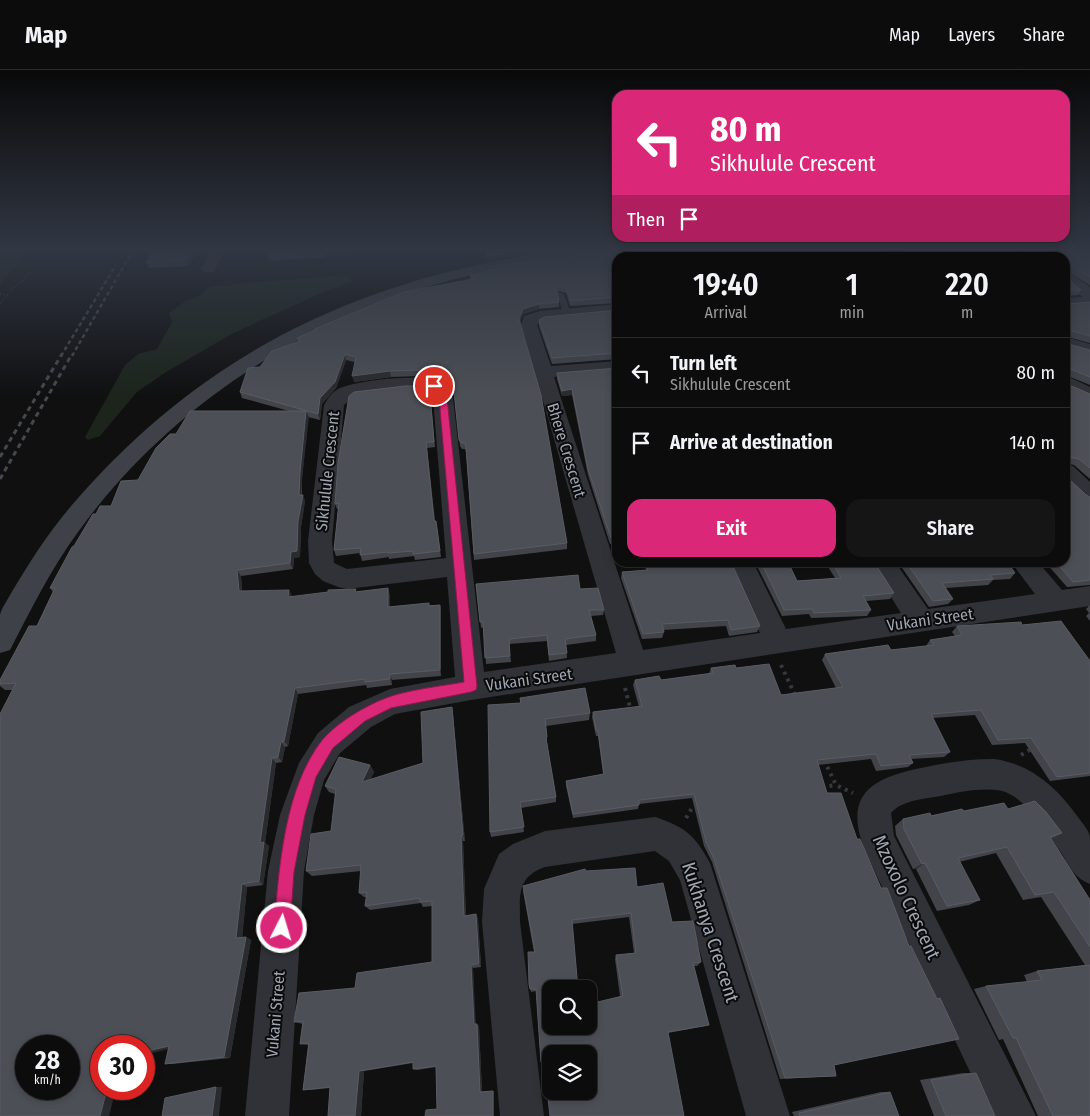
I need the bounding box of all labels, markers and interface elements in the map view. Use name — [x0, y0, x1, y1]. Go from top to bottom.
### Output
text: Map — [25, 21, 67, 49]
text: Map — [889, 24, 920, 46]
text: Layers — [948, 24, 995, 46]
text: Share — [1023, 24, 1065, 46]
text: 80 m — [710, 108, 782, 150]
icon: left — [627, 110, 692, 175]
text: Sikhulule Crescent — [710, 150, 876, 177]
icon: arrive — [675, 205, 703, 233]
text: Then — [627, 208, 665, 231]
text: 19:40 — [693, 267, 759, 303]
text: 1 — [846, 267, 858, 303]
text: 220 — [945, 267, 989, 303]
text: Arrival — [705, 303, 747, 322]
text: min — [840, 303, 864, 322]
text: m — [961, 303, 973, 322]
text: Turn left — [670, 352, 737, 375]
icon: left — [627, 359, 655, 387]
text: 80 m — [1017, 361, 1055, 384]
pin — [413, 365, 455, 407]
icon: arrive — [420, 372, 448, 400]
text: Sikhulule Crescent — [670, 375, 791, 394]
street label: Bhere Crescent — [543, 401, 590, 500]
street label: Sikhulule Crescent — [312, 409, 343, 532]
icon: arrive — [627, 429, 655, 457]
text: Arrive at destination — [670, 431, 833, 454]
text: 140 m — [1009, 431, 1055, 454]
button: Exit — [627, 499, 836, 557]
button: Share — [846, 499, 1055, 557]
street label: Vukani Street — [886, 604, 975, 635]
street label: Vukani Street — [485, 664, 574, 695]
street label: Mzoxolo Crescent — [868, 831, 946, 964]
street label: Kukhanya Crescent — [677, 859, 744, 1006]
position arrow — [255, 901, 307, 953]
street label: Vukani Street — [262, 969, 289, 1058]
map controls — [542, 980, 597, 1100]
button: search — [542, 980, 597, 1035]
speed limit sign: 30 — [90, 1035, 155, 1100]
button: layers — [542, 1045, 597, 1100]
text: 28 — [35, 1046, 60, 1076]
text: km/h — [34, 1073, 61, 1087]

